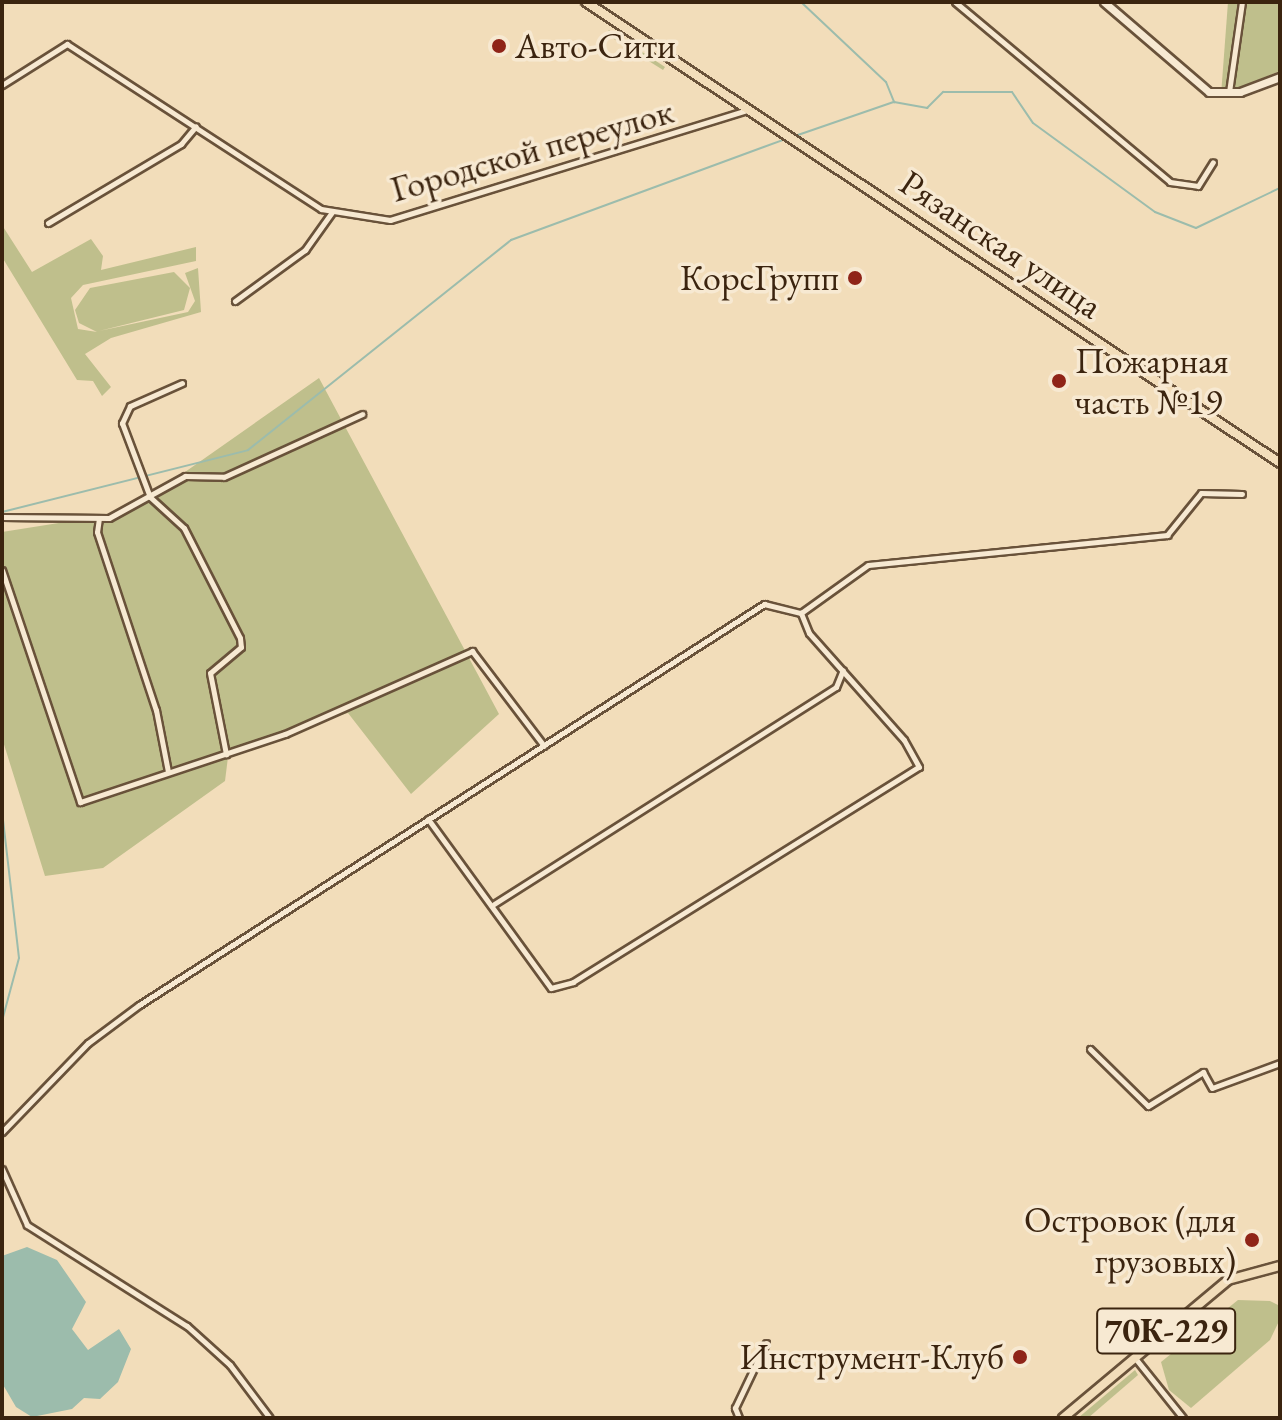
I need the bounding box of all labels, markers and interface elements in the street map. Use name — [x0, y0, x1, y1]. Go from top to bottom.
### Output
place label: Авто-Сити — [515, 24, 676, 68]
marker: Авто-Сити — [490, 37, 508, 55]
street label: Городской переулок — [386, 89, 678, 211]
street label: Рязанская улица — [892, 161, 1110, 327]
place label: КорсГрупп — [680, 256, 839, 300]
marker: КорсГрупп — [846, 269, 864, 287]
place label: Пожарная часть №19 — [1075, 338, 1229, 423]
marker: Пожарная часть №19 — [1050, 372, 1068, 390]
place label: Островок (для грузовых) — [1024, 1197, 1236, 1282]
marker: Островок (для грузовых) — [1243, 1231, 1261, 1249]
road number: 70К-229 — [1096, 1301, 1236, 1361]
place label: Инструмент-Клуб — [740, 1335, 1004, 1379]
marker: Инструмент-Клуб — [1011, 1348, 1029, 1366]

